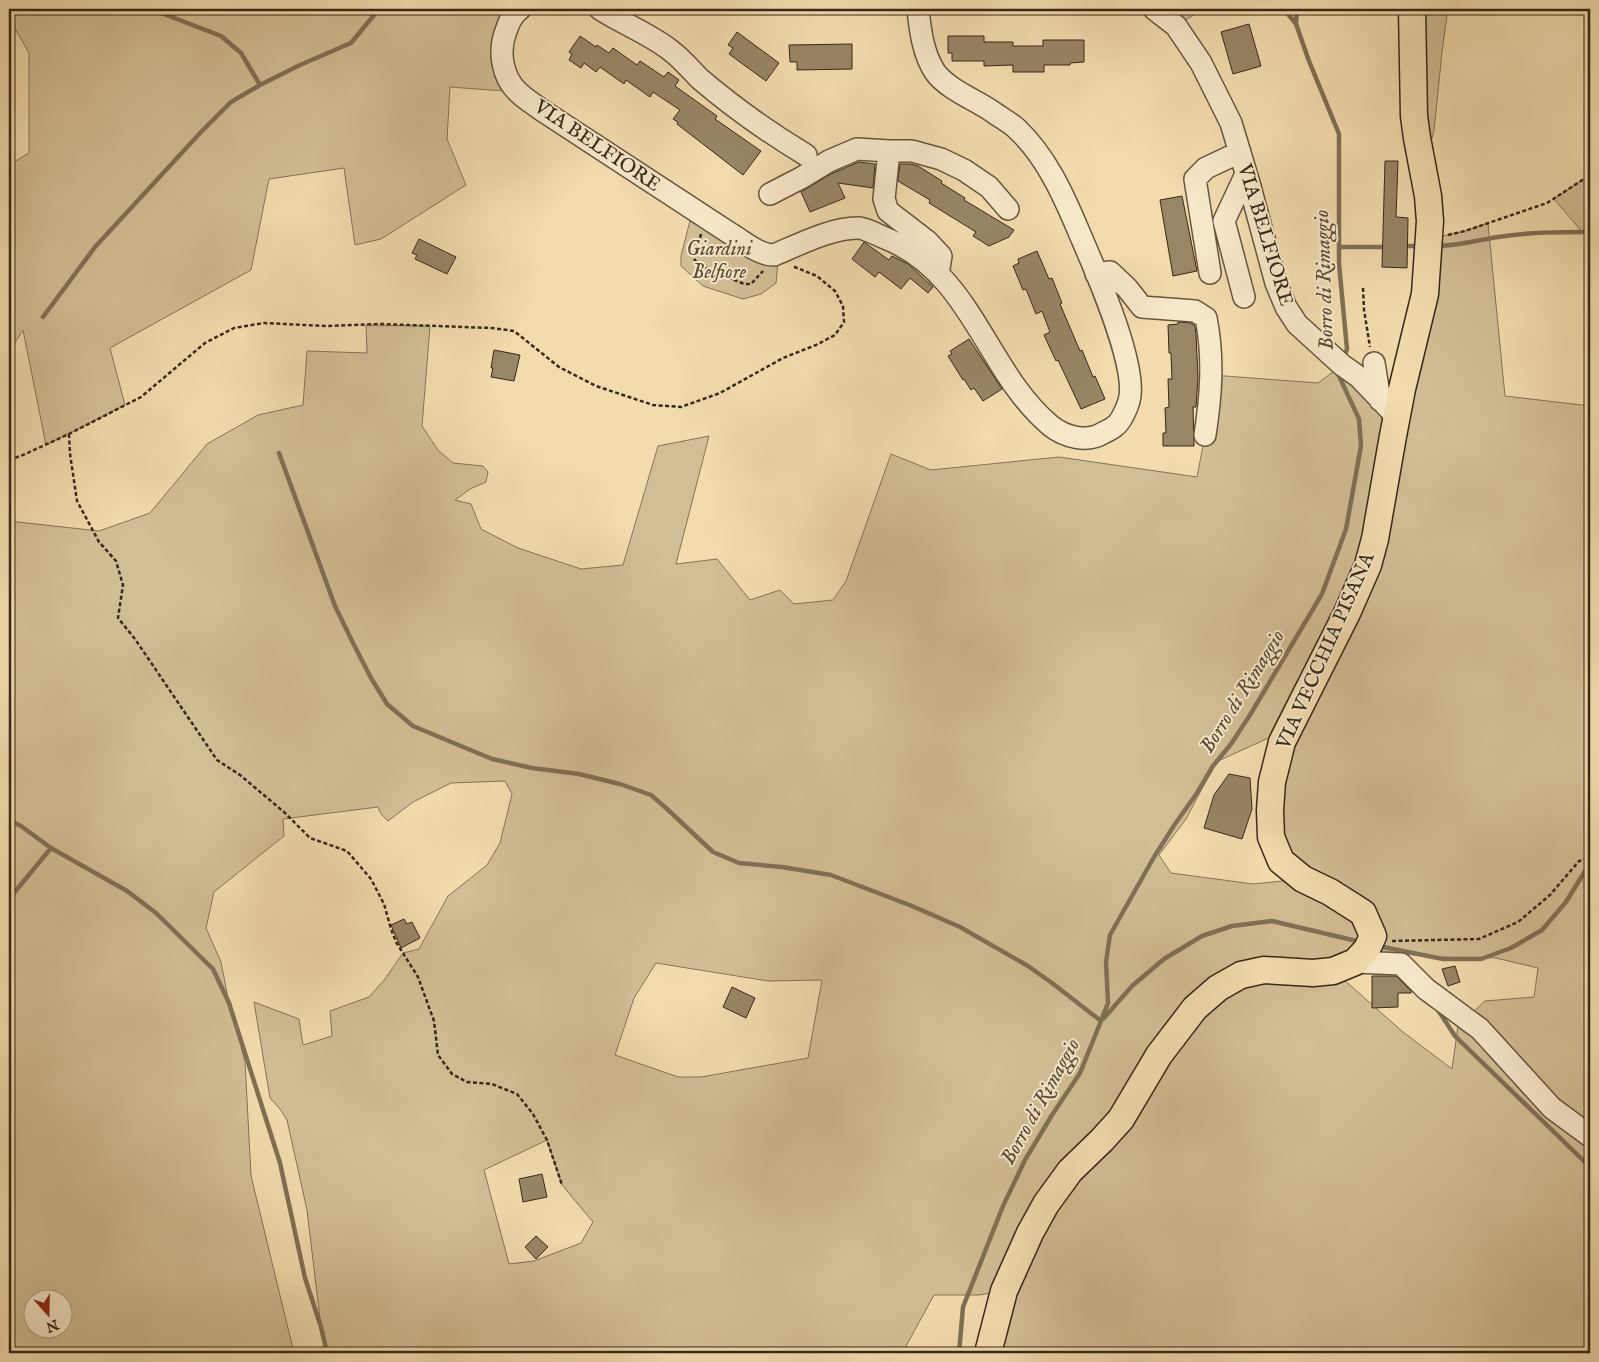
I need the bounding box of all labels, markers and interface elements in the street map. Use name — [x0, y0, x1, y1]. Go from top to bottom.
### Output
street label: VIA BELFIORE — [528, 94, 665, 198]
street label: VIA BELFIORE — [1231, 160, 1299, 309]
water label: Borro di Rimaggio — [1309, 209, 1341, 351]
park label: Giardini Belfiore — [686, 237, 753, 285]
street label: VIA VECCHIA PISANA — [1271, 548, 1381, 754]
water label: Borro di Rimaggio — [1194, 625, 1292, 759]
water label: Borro di Rimaggio — [995, 1034, 1087, 1170]
north arrow — [22, 1290, 72, 1340]
text: N — [43, 1314, 62, 1336]

